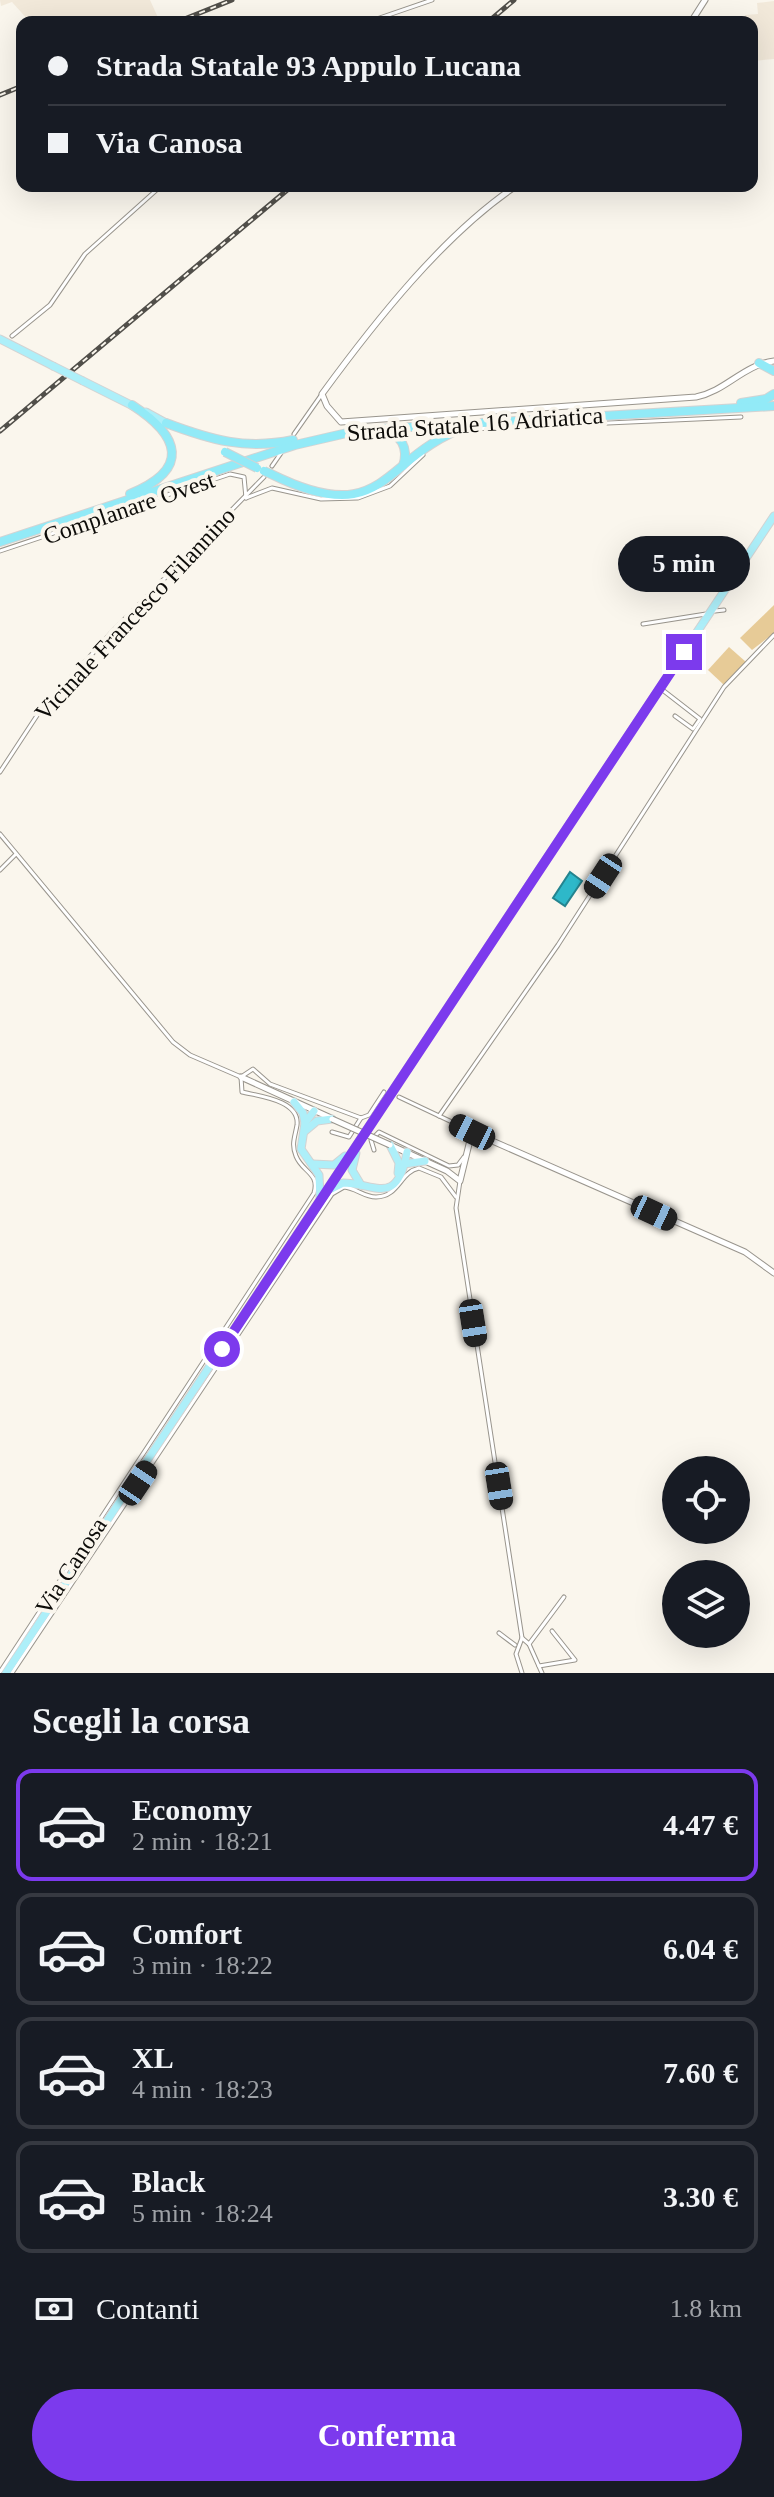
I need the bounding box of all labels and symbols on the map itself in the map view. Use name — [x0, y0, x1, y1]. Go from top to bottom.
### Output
street label: Strada Statale 16 Adriatica — [346, 402, 604, 446]
street label: Complanare Ovest — [40, 466, 218, 549]
street label: Vicinale Francesco Filannino — [30, 502, 240, 726]
callout: 5 min — [618, 536, 750, 592]
route end — [666, 634, 702, 670]
car — [580, 849, 626, 903]
car — [445, 1111, 499, 1153]
car — [627, 1192, 681, 1234]
car — [457, 1297, 489, 1349]
route start — [204, 1331, 240, 1367]
car — [115, 1456, 161, 1510]
car — [483, 1460, 515, 1512]
street label: Via Canosa — [30, 1513, 112, 1619]

